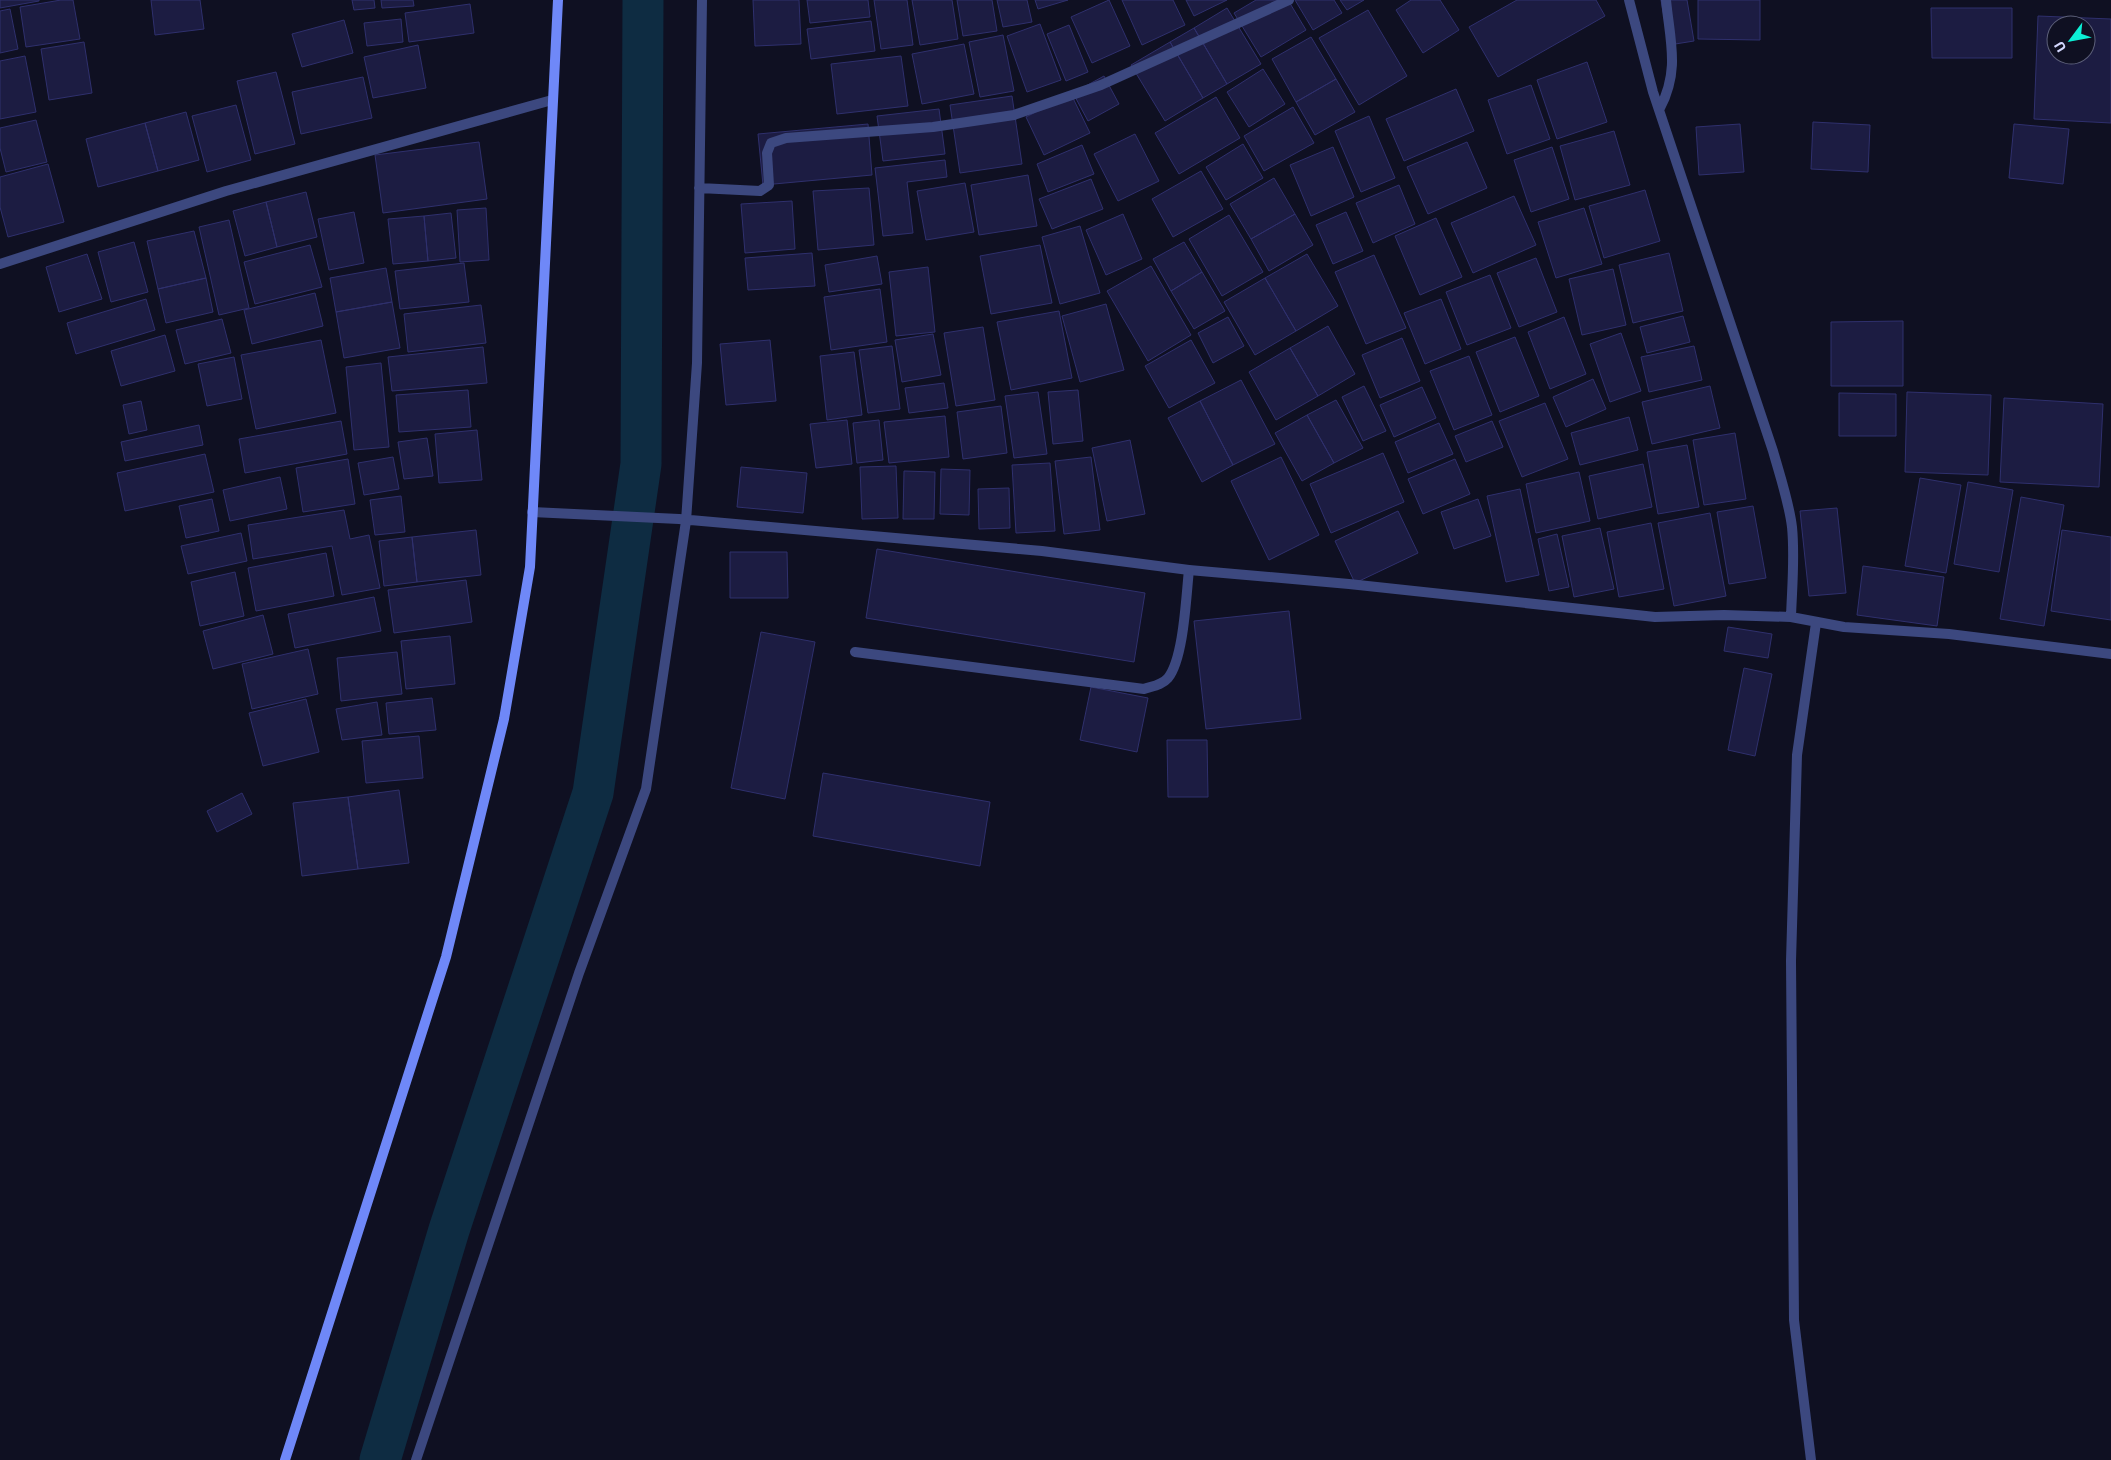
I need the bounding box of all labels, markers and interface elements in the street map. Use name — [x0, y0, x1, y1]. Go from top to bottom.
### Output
north arrow — [2046, 15, 2096, 65]
text: U — [2050, 39, 2069, 56]

